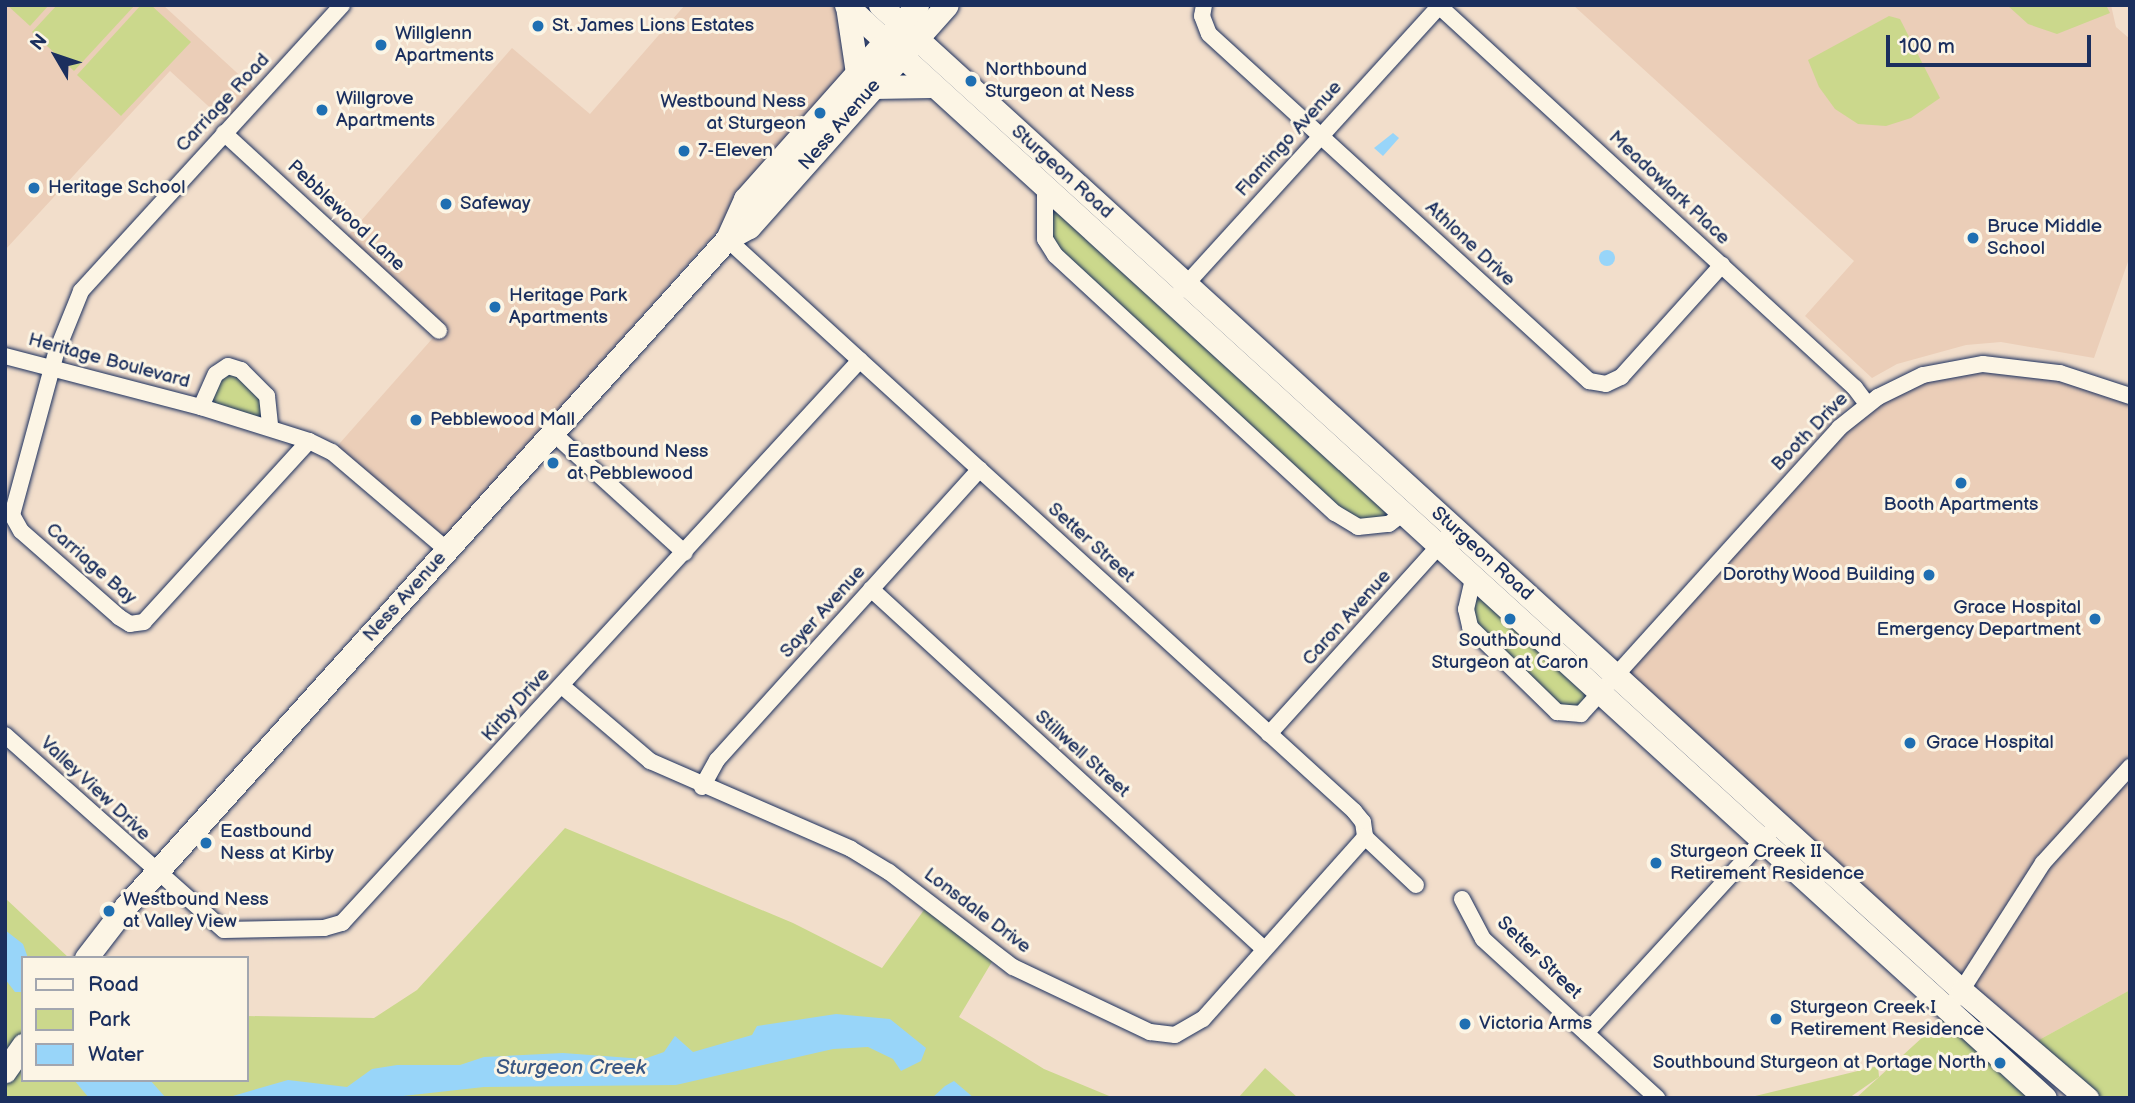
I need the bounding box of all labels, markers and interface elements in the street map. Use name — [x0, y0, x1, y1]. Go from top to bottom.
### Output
place label: St. James Lions Estates — [552, 15, 755, 37]
marker: St. James Lions Estates — [530, 18, 546, 34]
north arrow — [21, 21, 91, 91]
scale bar — [1890, 21, 2095, 65]
place label: Willglenn Apartments — [395, 23, 494, 67]
text: N — [26, 30, 53, 55]
text: 100 m — [1899, 34, 1955, 59]
marker: Willglenn Apartments — [373, 37, 389, 53]
street label: Carriage Road — [172, 49, 274, 157]
place label: Northbound Sturgeon at Ness — [985, 59, 1134, 103]
marker: Northbound Sturgeon at Ness — [963, 73, 979, 89]
street label: Ness Avenue — [794, 75, 886, 175]
street label: Flamingo Avenue — [1231, 76, 1347, 202]
place label: Willgrove Apartments — [336, 88, 435, 132]
place label: Westbound Ness at Sturgeon — [660, 91, 806, 135]
marker: Willgrove Apartments — [314, 102, 330, 118]
marker: Westbound Ness at Sturgeon — [812, 105, 828, 121]
street label: Sturgeon Road — [1006, 120, 1118, 224]
street label: Meadowlark Place — [1604, 126, 1734, 250]
place label: 7-Eleven — [698, 140, 773, 162]
marker: 7-Eleven — [676, 143, 692, 159]
street label: Pebblewood Lane — [282, 156, 410, 276]
place label: Heritage School — [48, 177, 186, 199]
marker: Heritage School — [26, 180, 42, 196]
place label: Safeway — [460, 193, 531, 215]
marker: Safeway — [438, 196, 454, 212]
street label: Athlone Drive — [1420, 197, 1520, 291]
place label: Bruce Middle School — [1987, 216, 2102, 260]
marker: Bruce Middle School — [1965, 230, 1981, 246]
place label: Heritage Park Apartments — [509, 285, 627, 329]
marker: Heritage Park Apartments — [487, 299, 503, 315]
street label: Heritage Boulevard — [26, 328, 192, 394]
street label: Booth Drive — [1767, 388, 1853, 476]
place label: Pebblewood Mall — [430, 409, 575, 431]
marker: Pebblewood Mall — [408, 412, 424, 428]
place label: Eastbound Ness at Pebblewood — [567, 441, 708, 485]
marker: Eastbound Ness at Pebblewood — [545, 455, 561, 471]
marker: Booth Apartments — [1953, 475, 1969, 491]
place label: Booth Apartments — [1884, 494, 2038, 516]
street label: Setter Street — [1043, 498, 1139, 588]
street label: Sturgeon Road — [1426, 502, 1538, 606]
street label: Carriage Bay — [41, 518, 141, 610]
street label: Ness Avenue — [359, 547, 451, 647]
street label: Sayer Avenue — [775, 561, 871, 663]
place label: Dorothy Wood Building — [1721, 564, 1915, 586]
street label: Caron Avenue — [1298, 565, 1396, 671]
marker: Dorothy Wood Building — [1921, 567, 1937, 583]
place label: Grace Hospital Emergency Department — [1875, 597, 2081, 641]
marker: Southbound Sturgeon at Caron — [1502, 611, 1518, 627]
marker: Grace Hospital Emergency Department — [2087, 611, 2103, 627]
place label: Southbound Sturgeon at Caron — [1431, 630, 1589, 674]
street label: Kirby Drive — [477, 663, 555, 747]
street label: Stillwell Street — [1030, 705, 1134, 803]
street label: Valley View Drive — [35, 732, 155, 846]
place label: Grace Hospital — [1926, 732, 2054, 754]
marker: Grace Hospital — [1900, 733, 1920, 753]
place label: Eastbound Ness at Kirby — [220, 821, 334, 865]
marker: Eastbound Ness at Kirby — [198, 835, 214, 851]
place label: Sturgeon Creek II Retirement Residence — [1670, 841, 1864, 885]
marker: Sturgeon Creek II Retirement Residence — [1648, 855, 1664, 871]
street label: Lonsdale Drive — [919, 863, 1035, 959]
place label: Westbound Ness at Valley View — [123, 889, 269, 933]
marker: Westbound Ness at Valley View — [101, 903, 117, 919]
street label: Setter Street — [1492, 912, 1586, 1004]
legend — [21, 956, 248, 1082]
text: Road — [88, 972, 139, 997]
place label: Sturgeon Creek I Retirement Residence — [1790, 997, 1984, 1041]
text: Park — [88, 1007, 130, 1032]
marker: Sturgeon Creek I Retirement Residence — [1768, 1011, 1784, 1027]
place label: Victoria Arms — [1479, 1013, 1592, 1035]
marker: Victoria Arms — [1457, 1016, 1473, 1032]
text: Water — [88, 1042, 144, 1067]
place label: Southbound Sturgeon at Portage North — [1652, 1052, 1986, 1074]
water label: Sturgeon Creek — [496, 1055, 646, 1081]
marker: Southbound Sturgeon at Portage North — [1992, 1055, 2008, 1071]

